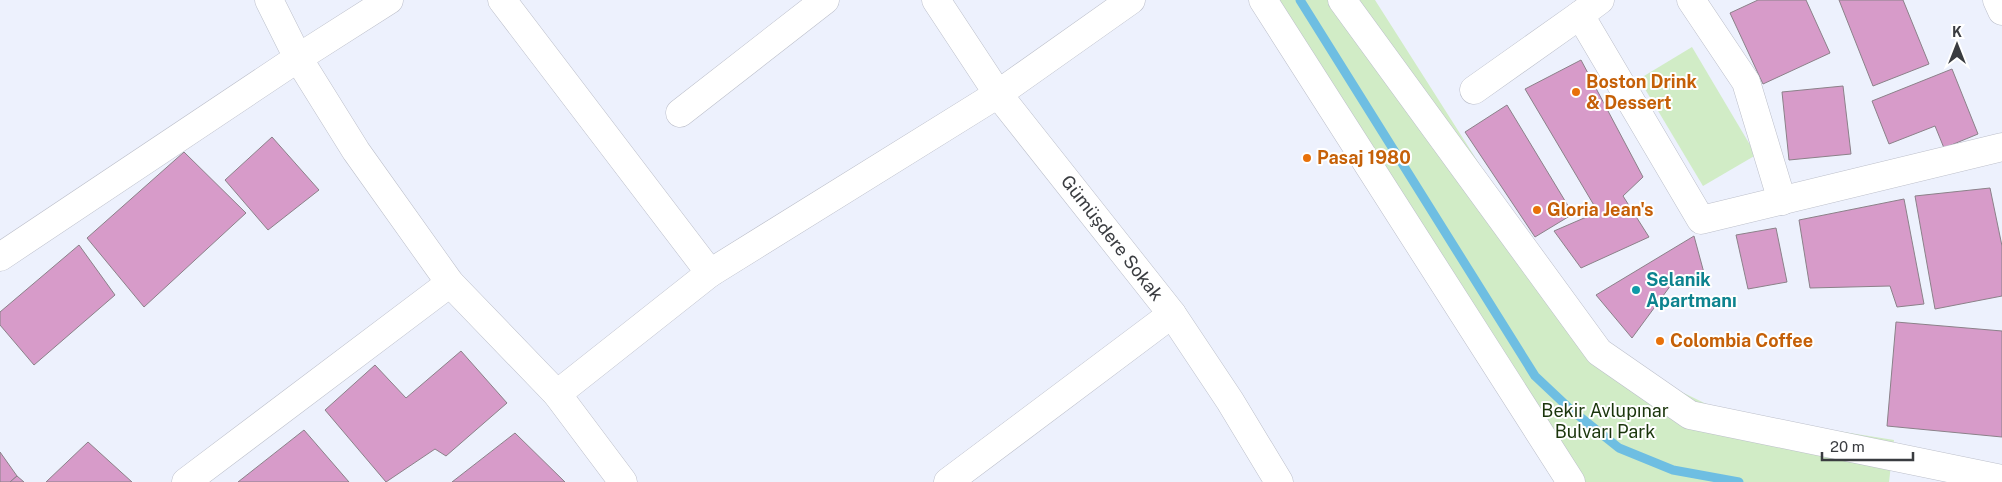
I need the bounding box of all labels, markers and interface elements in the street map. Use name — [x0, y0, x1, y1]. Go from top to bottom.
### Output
north arrow — [1932, 20, 1982, 70]
text: K — [1952, 24, 1962, 40]
place label: Boston Drink & Dessert — [1586, 71, 1697, 113]
marker: Boston Drink & Dessert — [1570, 86, 1582, 98]
place label: Pasaj 1980 — [1317, 147, 1411, 168]
marker: Pasaj 1980 — [1301, 152, 1313, 164]
street label: Gümüşdere Sokak — [1057, 171, 1168, 305]
place label: Gloria Jean's — [1547, 199, 1653, 220]
marker: Gloria Jean's — [1531, 204, 1543, 216]
place label: Selanik Apartmanı — [1646, 269, 1737, 311]
marker: Selanik Apartmanı — [1630, 284, 1642, 296]
place label: Colombia Coffee — [1670, 330, 1813, 351]
marker: Colombia Coffee — [1654, 335, 1666, 347]
park label: Bekir Avlupınar Bulvarı Park — [1541, 400, 1669, 442]
scale bar — [1822, 430, 1913, 462]
text: 20 m — [1830, 438, 1865, 455]

